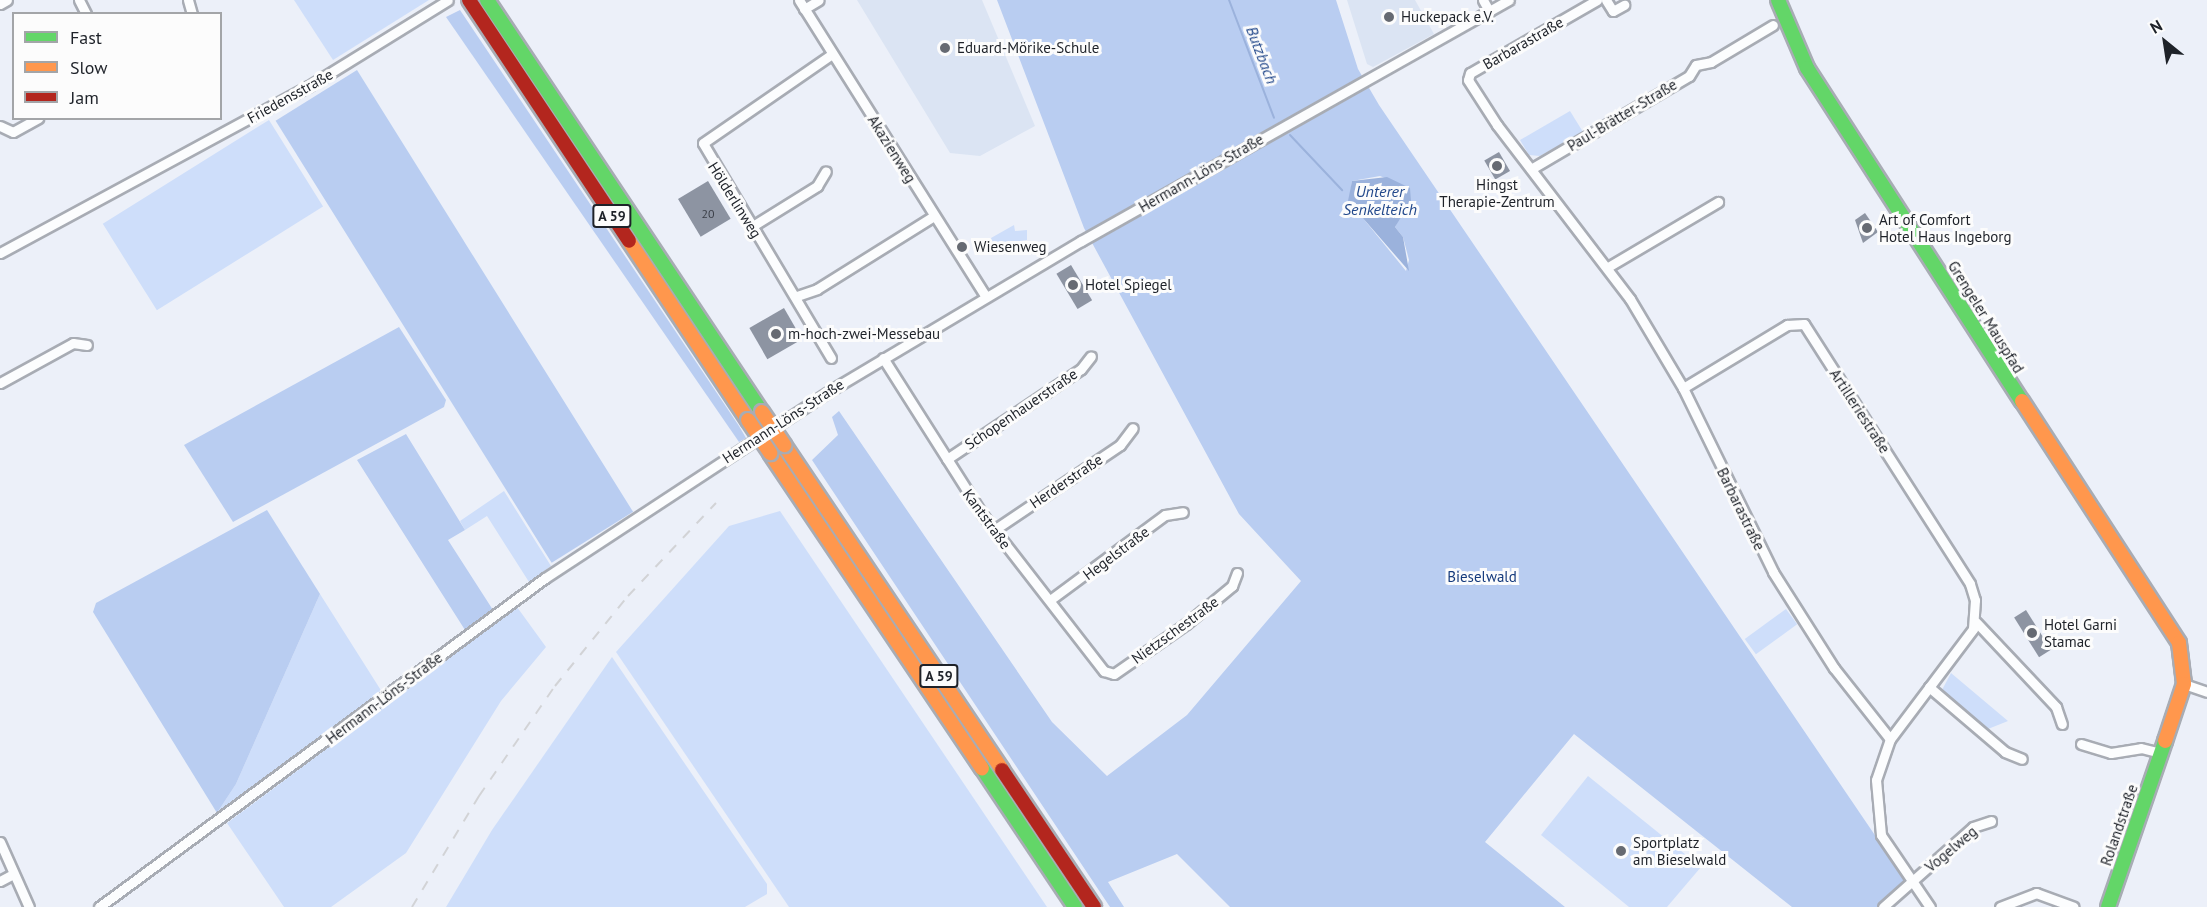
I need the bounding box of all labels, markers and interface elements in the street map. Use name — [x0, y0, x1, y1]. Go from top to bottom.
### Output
place label: Huckepack e.V. — [1401, 8, 1494, 26]
marker: Huckepack e.V. — [1382, 10, 1396, 24]
legend — [12, 12, 222, 120]
north arrow — [2135, 12, 2195, 72]
street label: Barbarastraße — [1480, 13, 1566, 73]
text: N — [2146, 15, 2166, 38]
water label: Butzbach — [1242, 23, 1282, 87]
text: Fast — [70, 26, 102, 49]
place label: Eduard-Mörike-Schule — [957, 39, 1099, 57]
marker: Eduard-Mörike-Schule — [938, 41, 952, 55]
text: Slow — [70, 56, 108, 79]
street label: Friedensstraße — [244, 65, 336, 127]
street label: Paul-Brätter-Straße — [1564, 75, 1680, 155]
text: Jam — [70, 86, 99, 109]
street label: Akazienweg — [864, 112, 920, 186]
street label: Hermann-Löns-Straße — [1135, 130, 1267, 216]
street label: Hölderlinweg — [705, 159, 765, 241]
marker: Hingst Therapie-Zentrum — [1490, 159, 1504, 173]
place label: Hingst Therapie-Zentrum — [1439, 175, 1555, 210]
water label: Unterer Senkelteich — [1343, 181, 1417, 219]
road number: A 59 — [591, 205, 633, 227]
house number: 20 — [701, 207, 715, 221]
place label: Art of Comfort Hotel Haus Ingeborg — [1879, 210, 2012, 245]
marker: Art of Comfort Hotel Haus Ingeborg — [1860, 221, 1874, 235]
place label: Wiesenweg — [974, 238, 1047, 256]
marker: Wiesenweg — [955, 240, 969, 254]
street label: Grengeler Mauspfad — [1944, 258, 2028, 376]
place label: Hotel Spiegel — [1085, 276, 1172, 294]
marker: Hotel Spiegel — [1066, 278, 1080, 292]
place label: m-hoch-zwei-Messebau — [788, 325, 940, 343]
marker: m-hoch-zwei-Messebau — [769, 327, 783, 341]
street label: Schopenhauerstraße — [961, 365, 1081, 453]
street label: Artilleriestraße — [1826, 365, 1894, 457]
street label: Hermann-Löns-Straße — [719, 375, 847, 467]
street label: Herderstraße — [1026, 450, 1106, 512]
street label: Barbarastraße — [1713, 465, 1769, 553]
street label: Kantstraße — [959, 485, 1015, 553]
street label: Hegelstraße — [1079, 522, 1153, 584]
park label: Bieselwald — [1447, 568, 1517, 586]
street label: Nietzschestraße — [1128, 592, 1222, 668]
place label: Hotel Garni Stamac — [2044, 615, 2117, 650]
marker: Hotel Garni Stamac — [2025, 626, 2039, 640]
street label: Hermann-Löns-Straße — [322, 648, 446, 748]
road number: A 59 — [918, 665, 960, 687]
street label: Rolandstraße — [2097, 782, 2141, 868]
street label: Vogelweg — [1921, 822, 1981, 876]
place label: Sportplatz am Bieselwald — [1633, 833, 1726, 868]
marker: Sportplatz am Bieselwald — [1614, 844, 1628, 858]

